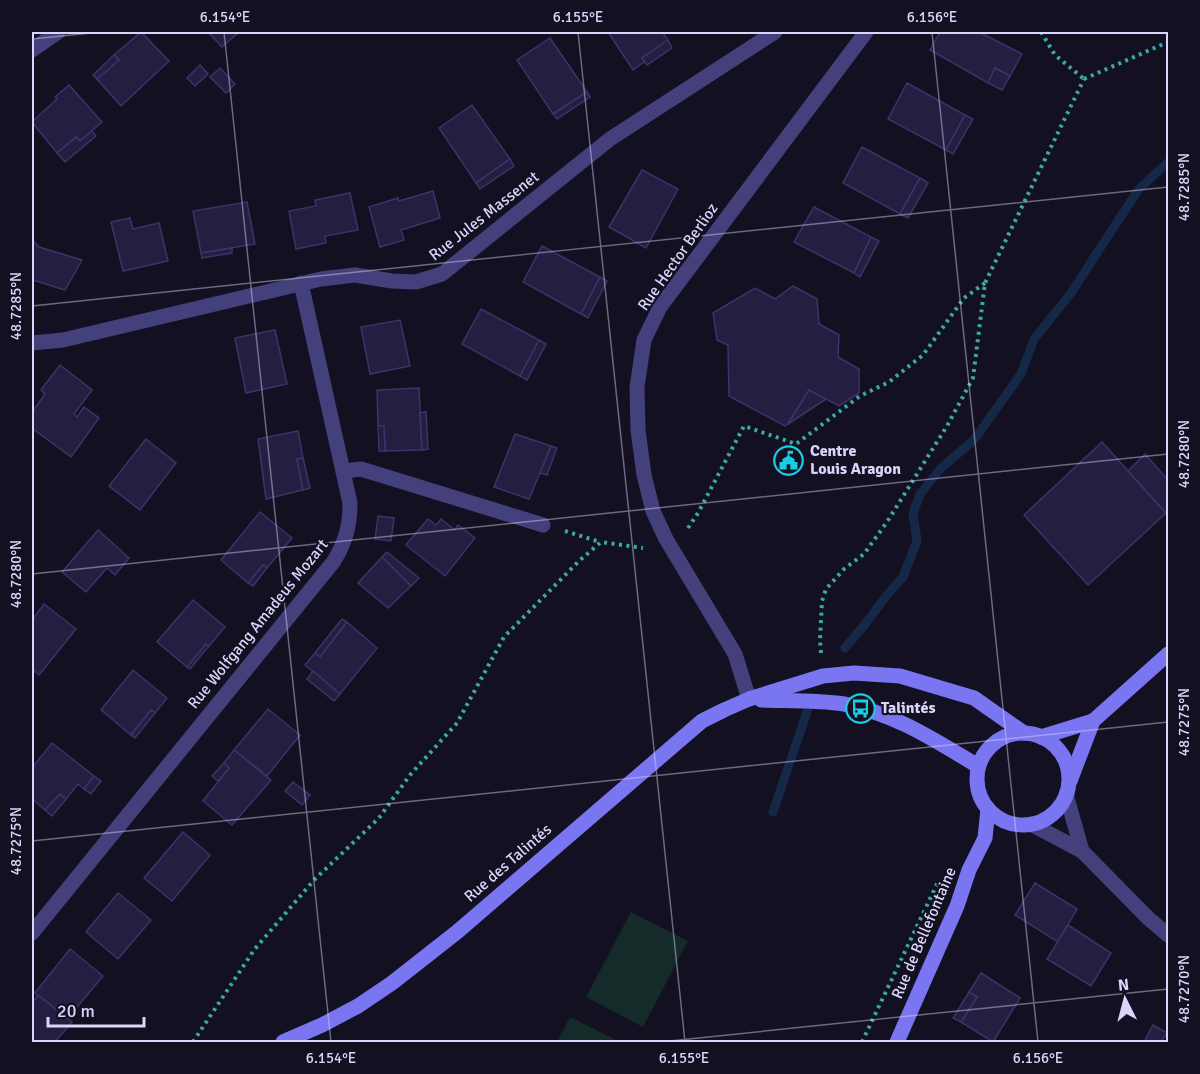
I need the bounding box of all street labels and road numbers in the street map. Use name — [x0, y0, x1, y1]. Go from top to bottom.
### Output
street label: Rue Jules Massenet — [425, 167, 543, 265]
street label: Rue Hector Berlioz — [633, 199, 723, 315]
street label: Rue Wolfgang Amadeus Mozart — [183, 535, 333, 713]
street label: Rue des Talintés — [460, 820, 556, 906]
street label: Rue de Bellefontaine — [887, 864, 961, 1002]

